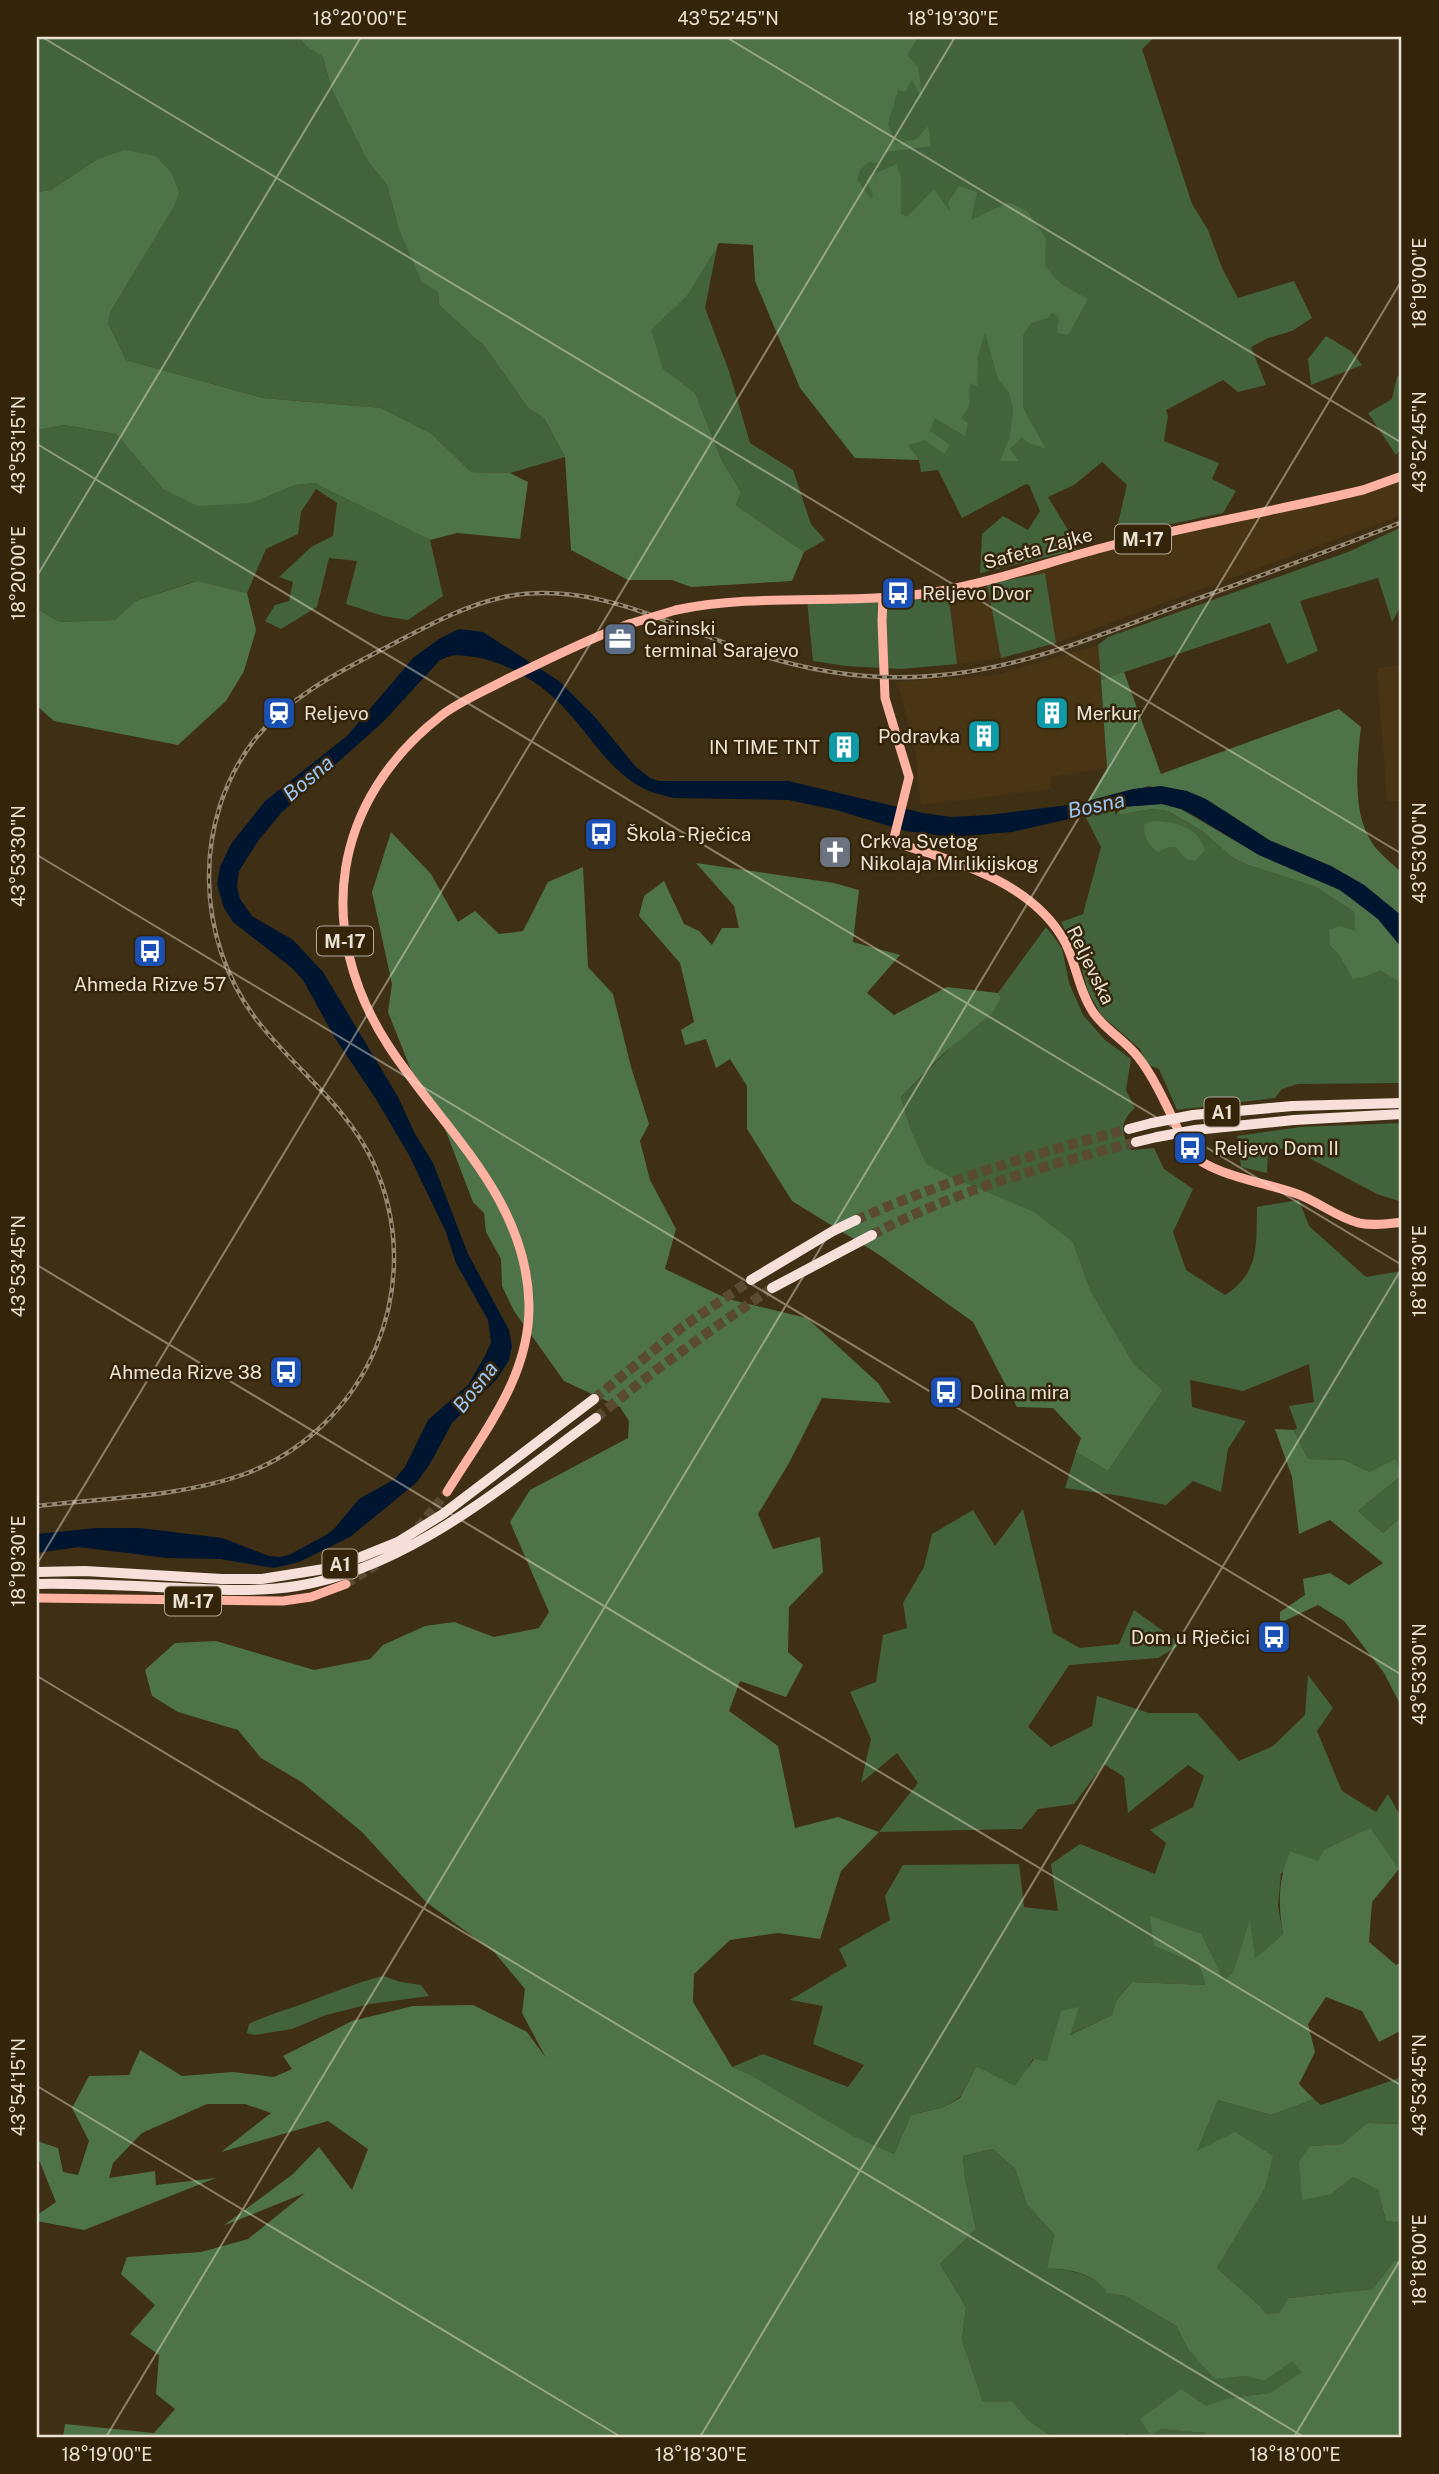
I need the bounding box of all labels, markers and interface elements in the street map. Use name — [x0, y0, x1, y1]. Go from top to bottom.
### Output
text: 18°20'00"E — [313, 8, 407, 29]
text: 43°52'45"N — [677, 8, 779, 29]
text: 18°19'30"E — [907, 8, 999, 29]
text: 18°19'00"E — [1409, 237, 1430, 329]
text: 43°52'45"N — [1409, 391, 1430, 493]
text: 43°53'15"N — [8, 396, 29, 494]
street label: Safeta Zajke — [981, 523, 1095, 573]
road number: M-17 — [1115, 524, 1171, 554]
text: 18°20'00"E — [8, 526, 29, 620]
bus stop icon: Reljevo Dvor — [879, 574, 917, 612]
place label: Reljevo Dvor — [922, 582, 1032, 604]
place label: Carinski terminal Sarajevo — [644, 617, 799, 661]
office icon: Carinski terminal Sarajevo — [601, 620, 639, 658]
station icon: Reljevo — [260, 694, 298, 732]
building icon: Merkur — [1033, 694, 1071, 732]
place label: Reljevo — [304, 702, 369, 724]
place label: Merkur — [1076, 702, 1140, 724]
building icon: Podravka — [965, 717, 1003, 755]
place label: Podravka — [878, 725, 960, 747]
building icon: IN TIME TNT — [825, 728, 863, 766]
place label: IN TIME TNT — [709, 736, 820, 758]
water label: Bosna — [278, 750, 338, 806]
water label: Bosna — [1065, 787, 1127, 823]
text: 43°53'00"N — [1409, 802, 1430, 904]
text: 43°53'30"N — [8, 805, 29, 907]
bus stop icon: Škola - Rječica — [582, 815, 620, 853]
place label: Škola - Rječica — [626, 823, 751, 845]
place label: Crkva Svetog Nikolaja Mirlikijskog — [860, 830, 1039, 874]
church icon: Crkva Svetog Nikolaja Mirlikijskog — [816, 833, 854, 871]
street label: Reljevska — [1063, 922, 1119, 1008]
road number: M-17 — [317, 926, 373, 956]
bus stop icon: Ahmeda Rizve 57 — [131, 932, 169, 970]
place label: Ahmeda Rizve 57 — [74, 973, 226, 995]
road number: A1 — [1204, 1098, 1240, 1126]
bus stop icon: Reljevo Dom II — [1171, 1129, 1209, 1167]
place label: Reljevo Dom II — [1214, 1137, 1339, 1159]
text: 43°53'45"N — [8, 1215, 29, 1317]
text: 18°18'30"E — [1409, 1225, 1430, 1317]
bus stop icon: Ahmeda Rizve 38 — [267, 1353, 305, 1391]
water label: Bosna — [447, 1356, 503, 1418]
place label: Ahmeda Rizve 38 — [109, 1361, 262, 1383]
bus stop icon: Dolina mira — [927, 1373, 965, 1411]
place label: Dolina mira — [970, 1381, 1069, 1403]
text: 18°19'30"E — [8, 1515, 29, 1607]
road number: A1 — [322, 1549, 358, 1578]
road number: M-17 — [165, 1586, 221, 1616]
bus stop icon: Dom u Rječici — [1255, 1618, 1293, 1656]
text: 43°53'30"N — [1409, 1623, 1430, 1725]
place label: Dom u Rječici — [1131, 1626, 1250, 1648]
text: 43°53'45"N — [1409, 2034, 1430, 2136]
text: 43°54'15"N — [8, 2038, 29, 2136]
text: 18°18'00"E — [1409, 2214, 1430, 2306]
text: 18°19'00"E — [61, 2444, 153, 2465]
text: 18°18'30"E — [655, 2444, 747, 2465]
text: 18°18'00"E — [1249, 2444, 1341, 2465]

